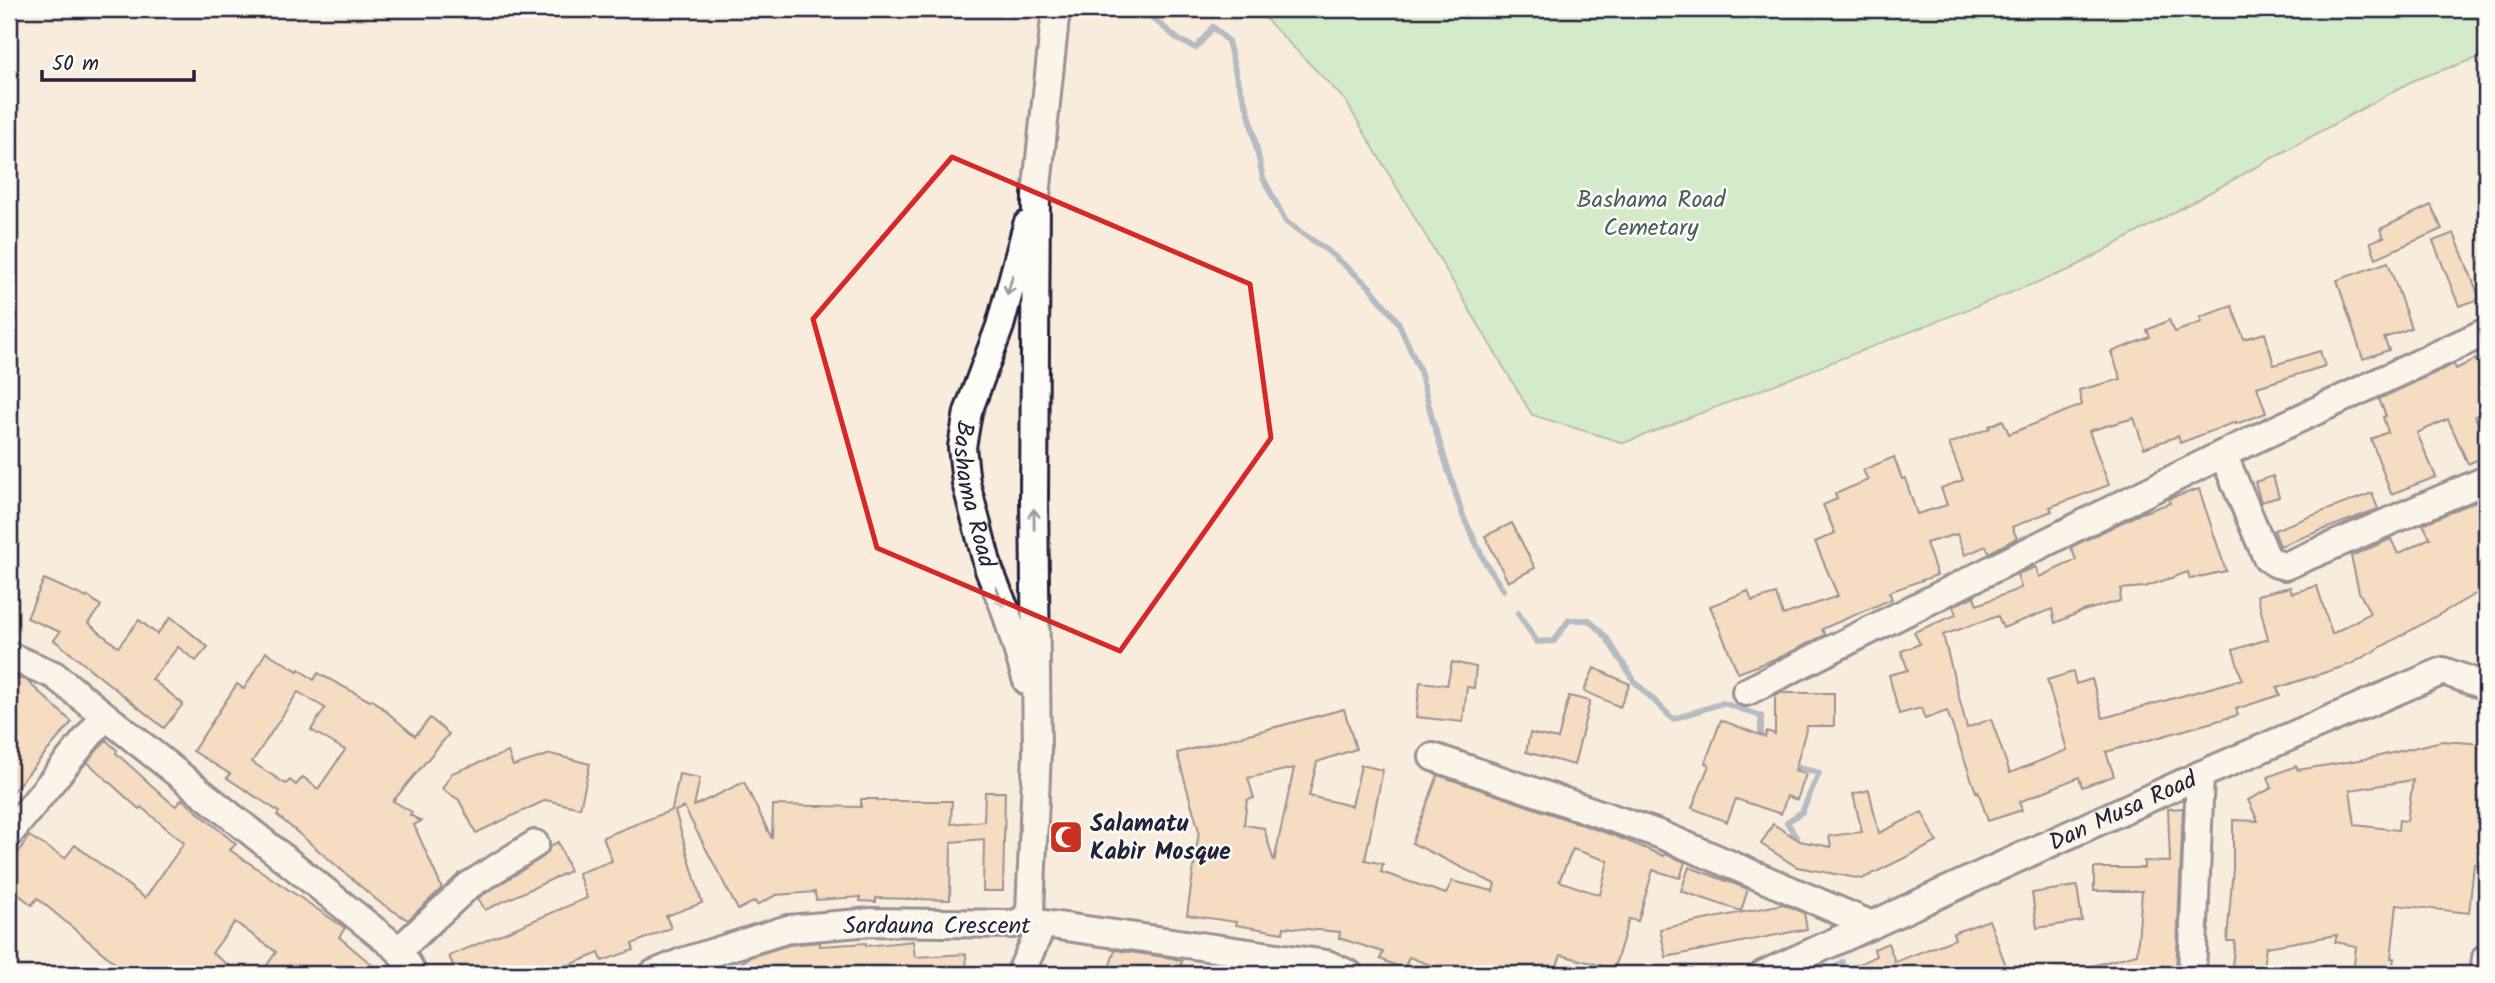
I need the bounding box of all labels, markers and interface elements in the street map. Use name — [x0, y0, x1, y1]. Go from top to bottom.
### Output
scale bar — [42, 38, 194, 82]
text: 50 m — [52, 48, 99, 81]
park label: Bashama Road Cemetary — [1577, 181, 1727, 248]
one-way arrow — [1003, 273, 1016, 296]
street label: Bashama Road — [941, 417, 1006, 573]
one-way arrow — [1028, 508, 1041, 531]
one-way arrow — [995, 586, 1008, 608]
street label: Dan Musa Road — [2043, 761, 2204, 863]
place label: Salamatu Kabir Mosque — [1090, 805, 1231, 872]
mosque icon: Salamatu Kabir Mosque — [1047, 818, 1085, 856]
street label: Sardauna Crescent — [843, 907, 1031, 946]

